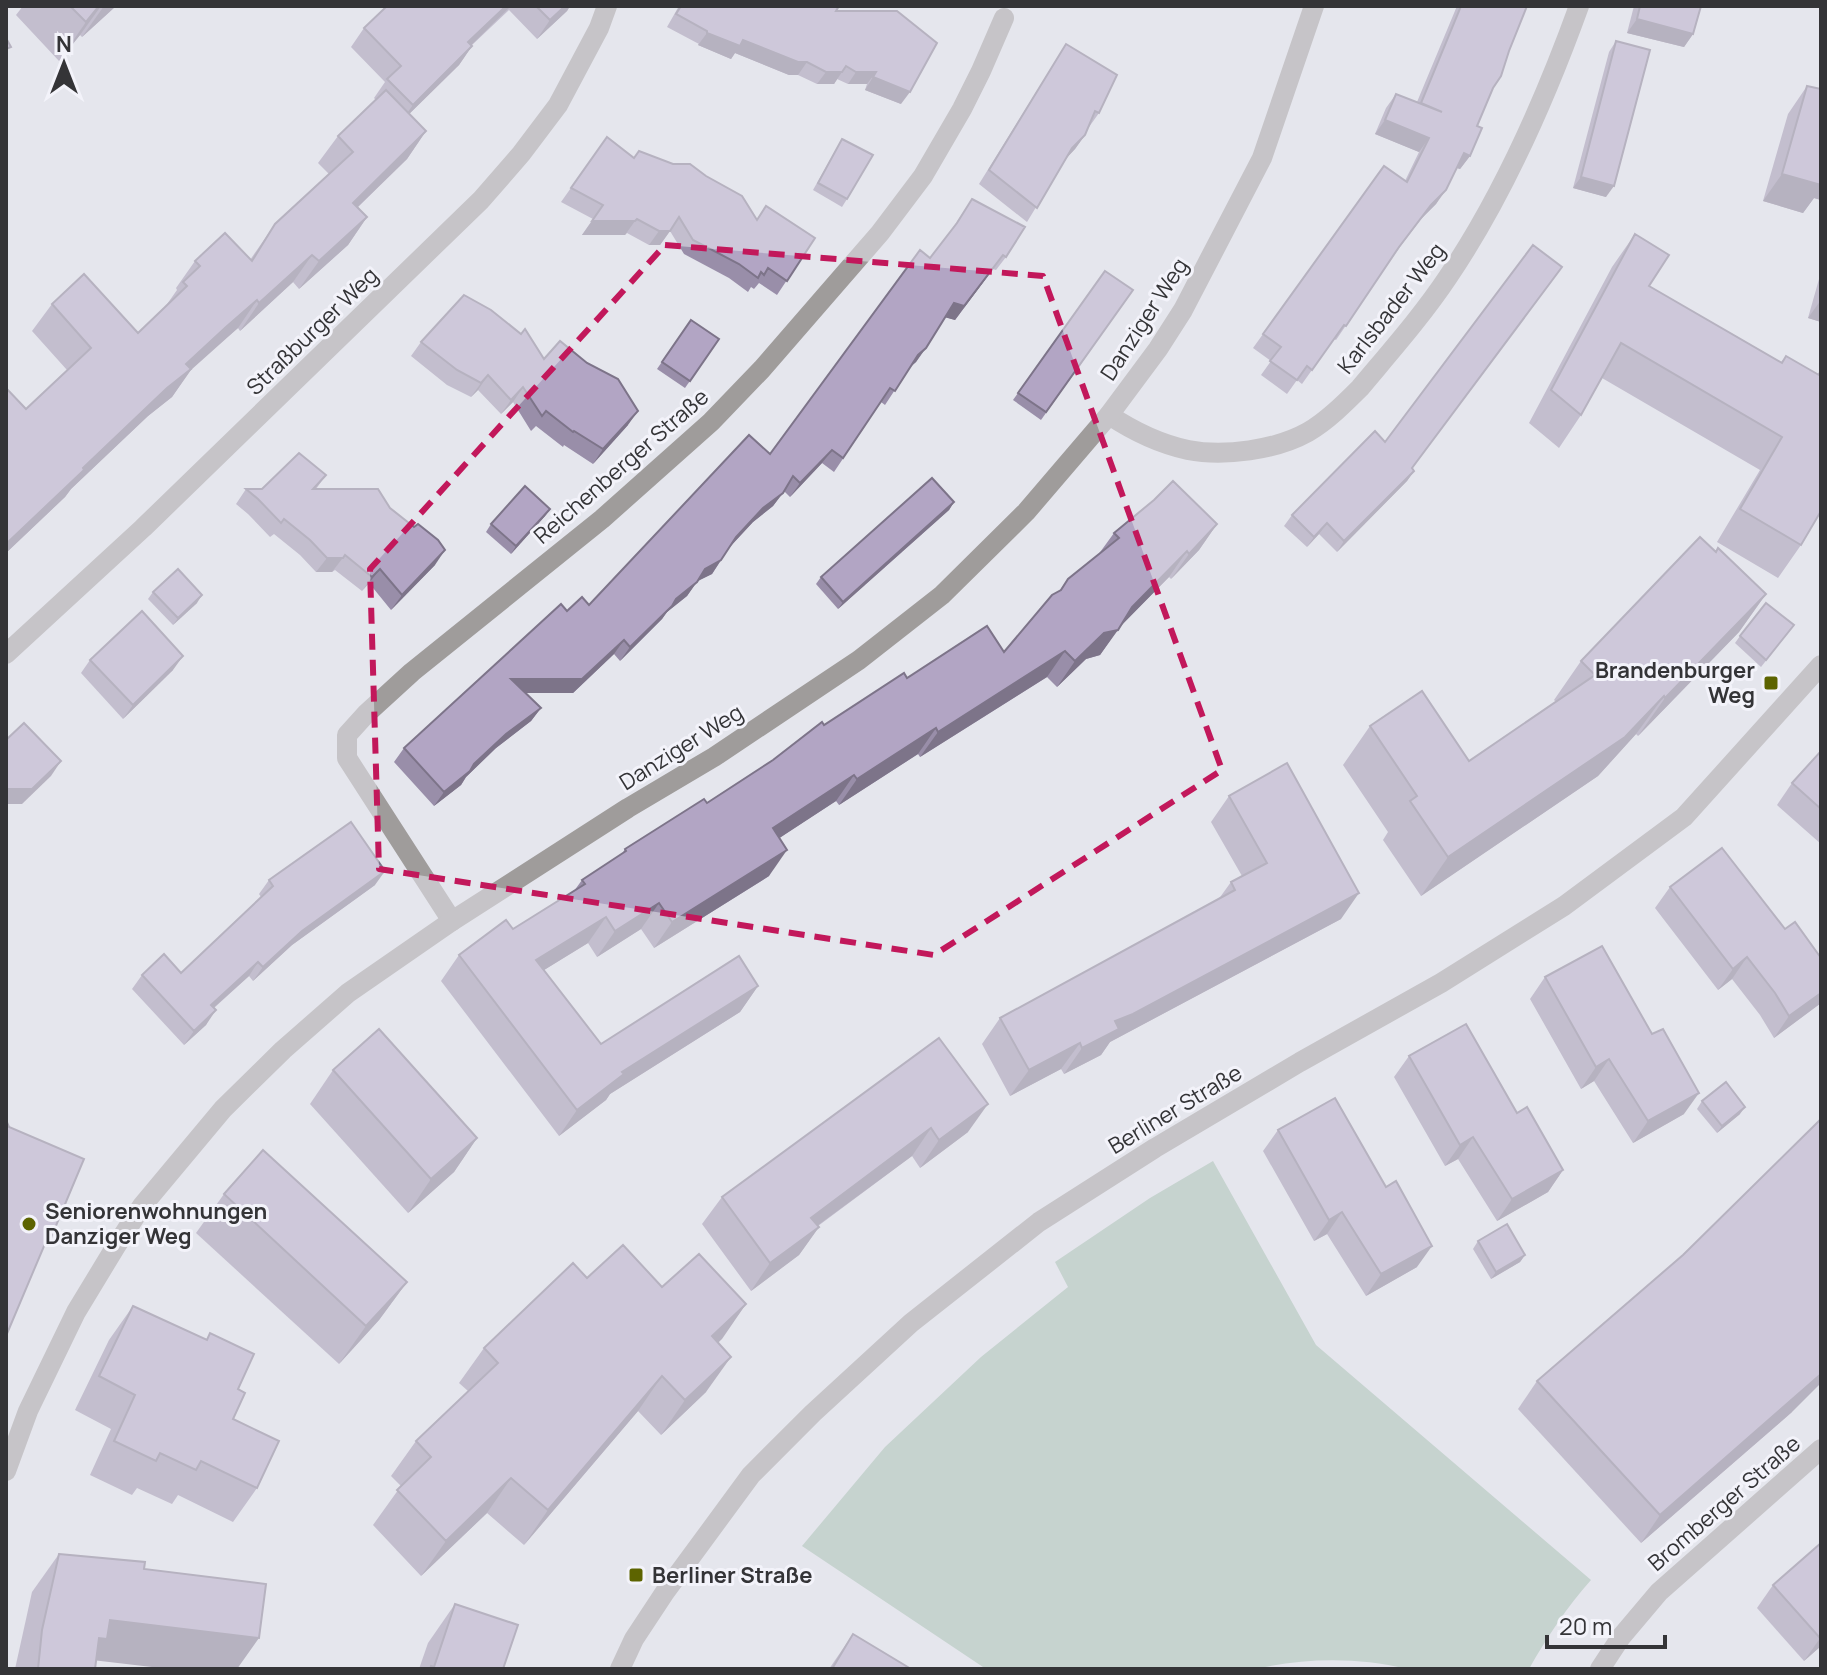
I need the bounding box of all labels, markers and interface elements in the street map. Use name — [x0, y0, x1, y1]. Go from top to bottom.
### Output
north arrow — [24, 24, 104, 104]
text: N — [56, 29, 72, 59]
street label: Karlsbader Weg — [1330, 236, 1452, 380]
street label: Danziger Weg — [1093, 252, 1195, 386]
street label: Straßburger Weg — [240, 261, 384, 401]
street label: Reichenberger Straße — [527, 382, 715, 550]
place label: Brandenburger Weg — [1595, 655, 1755, 710]
marker: Brandenburger Weg — [1762, 674, 1780, 692]
street label: Danziger Weg — [614, 697, 748, 797]
street label: Berliner Straße — [1103, 1057, 1247, 1161]
place label: Seniorenwohnungen Danziger Weg — [45, 1196, 267, 1251]
marker: Seniorenwohnungen Danziger Weg — [20, 1215, 38, 1233]
street label: Bromberger Straße — [1641, 1428, 1807, 1577]
place label: Berliner Straße — [652, 1560, 813, 1590]
marker: Berliner Straße — [627, 1566, 645, 1584]
scale bar — [1547, 1599, 1665, 1649]
text: 20 m — [1559, 1609, 1612, 1642]

